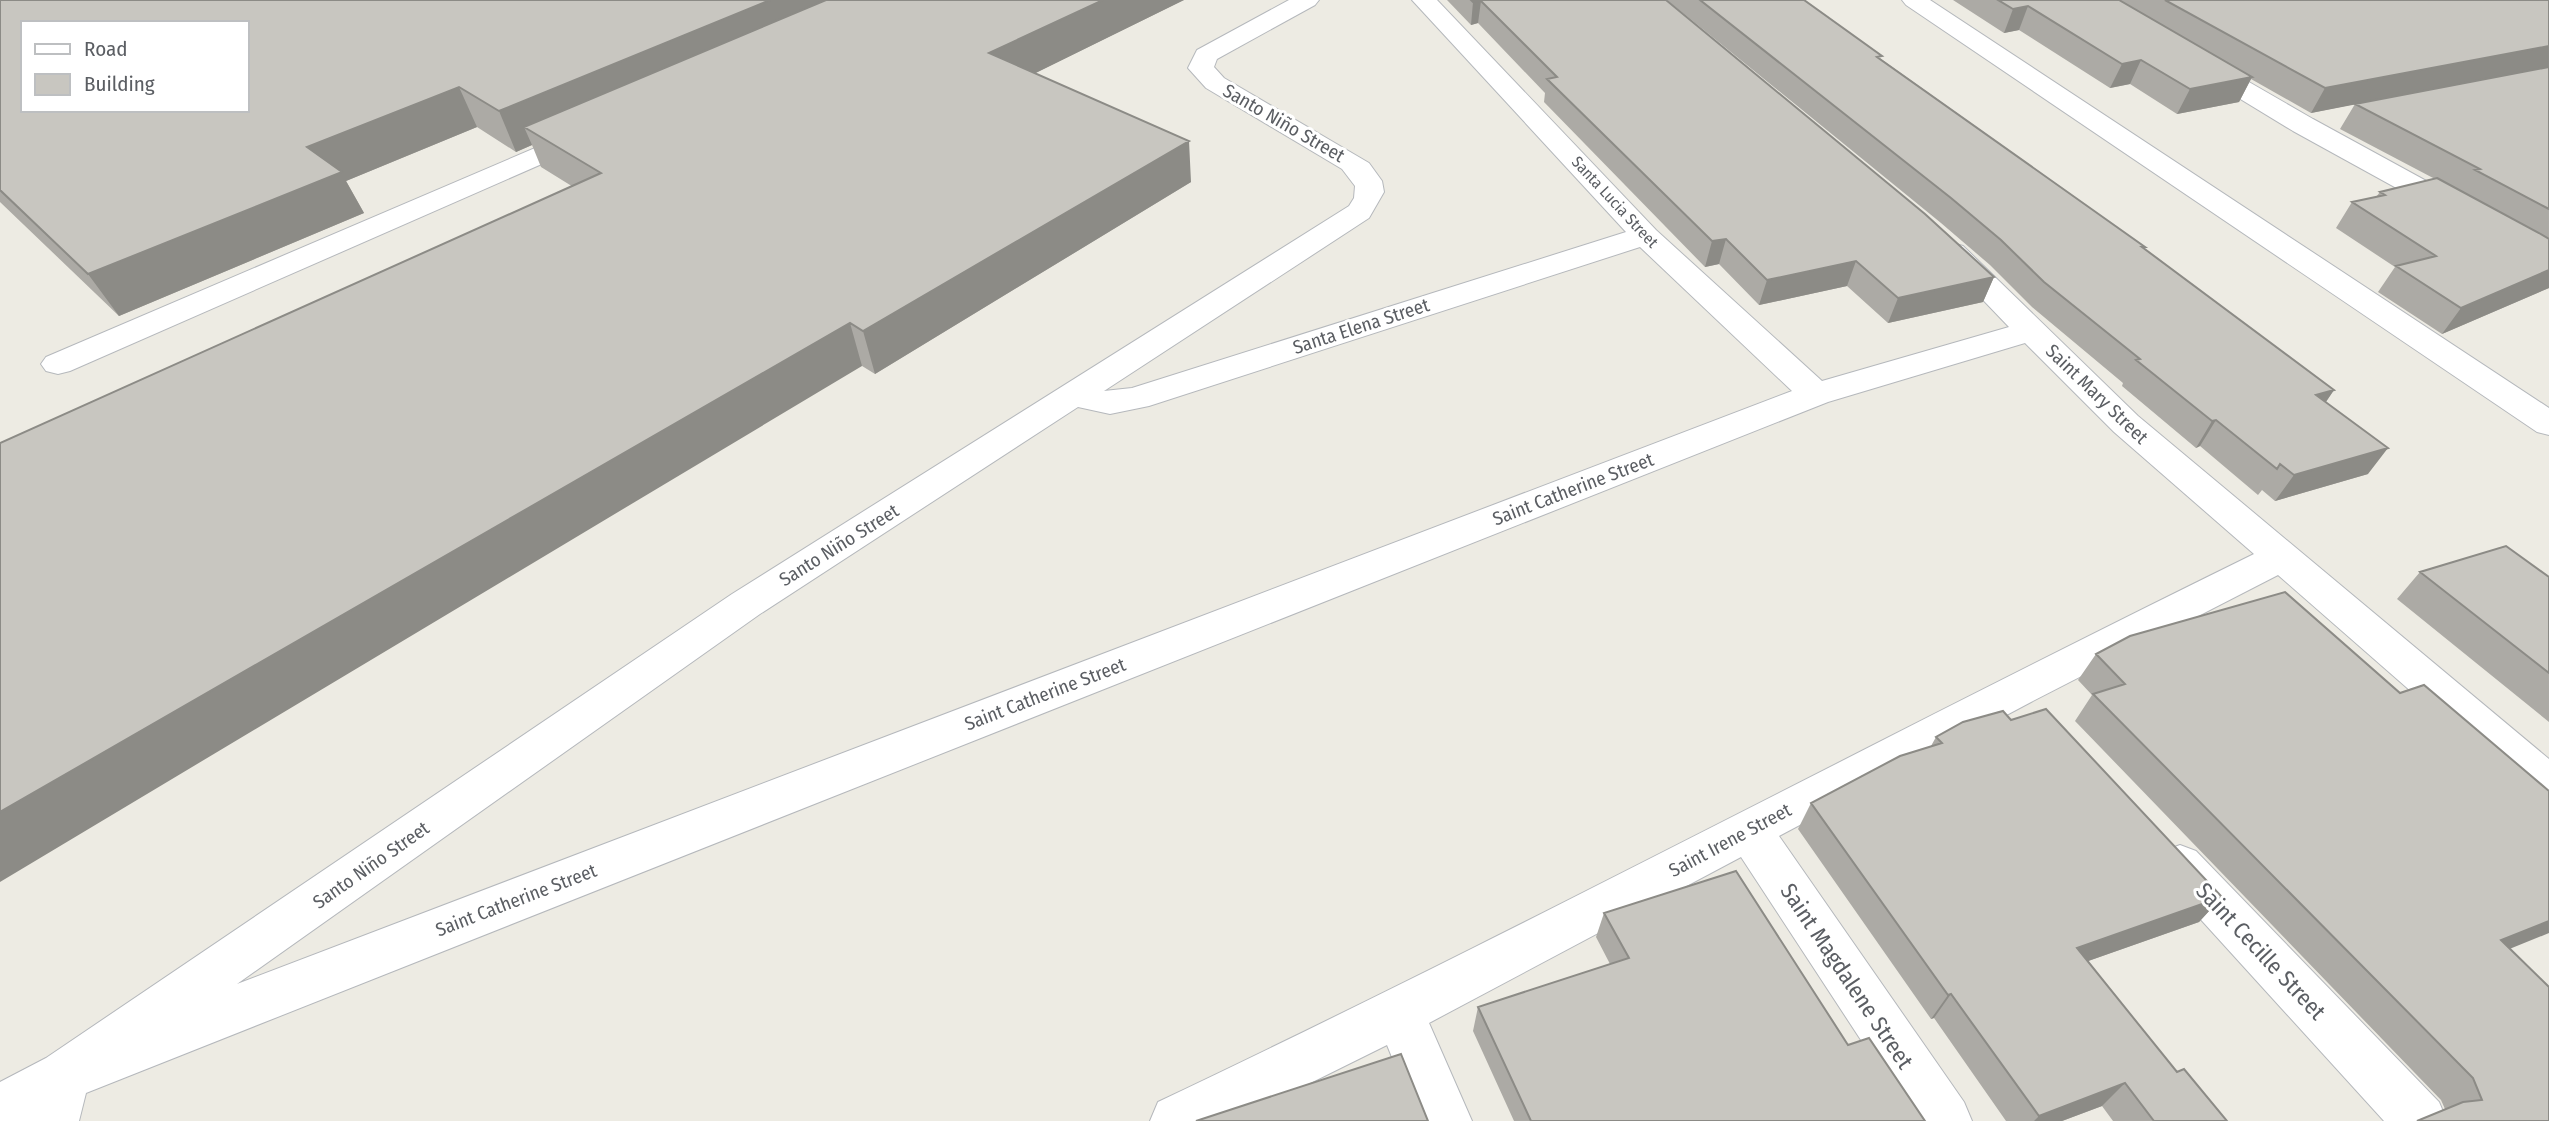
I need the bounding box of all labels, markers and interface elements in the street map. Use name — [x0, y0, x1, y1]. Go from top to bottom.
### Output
legend — [21, 21, 248, 112]
text: Road — [84, 36, 128, 62]
text: Building — [84, 71, 155, 97]
street label: Santo Niño Street — [1219, 79, 1350, 168]
street label: Santa Lucia Street — [1568, 152, 1663, 252]
street label: Santa Elena Street — [1290, 293, 1433, 359]
street label: Saint Mary Street — [2041, 339, 2154, 449]
street label: Saint Catherine Street — [1489, 447, 1657, 530]
street label: Santo Niño Street — [775, 499, 904, 591]
street label: Saint Catherine Street — [961, 652, 1129, 735]
street label: Saint Irene Street — [1665, 798, 1796, 882]
street label: Santo Niño Street — [308, 816, 434, 914]
street label: Saint Catherine Street — [432, 858, 600, 941]
street label: Saint Cecille Street — [2190, 877, 2332, 1026]
street label: Saint Magdalene Street — [1775, 878, 1920, 1074]

